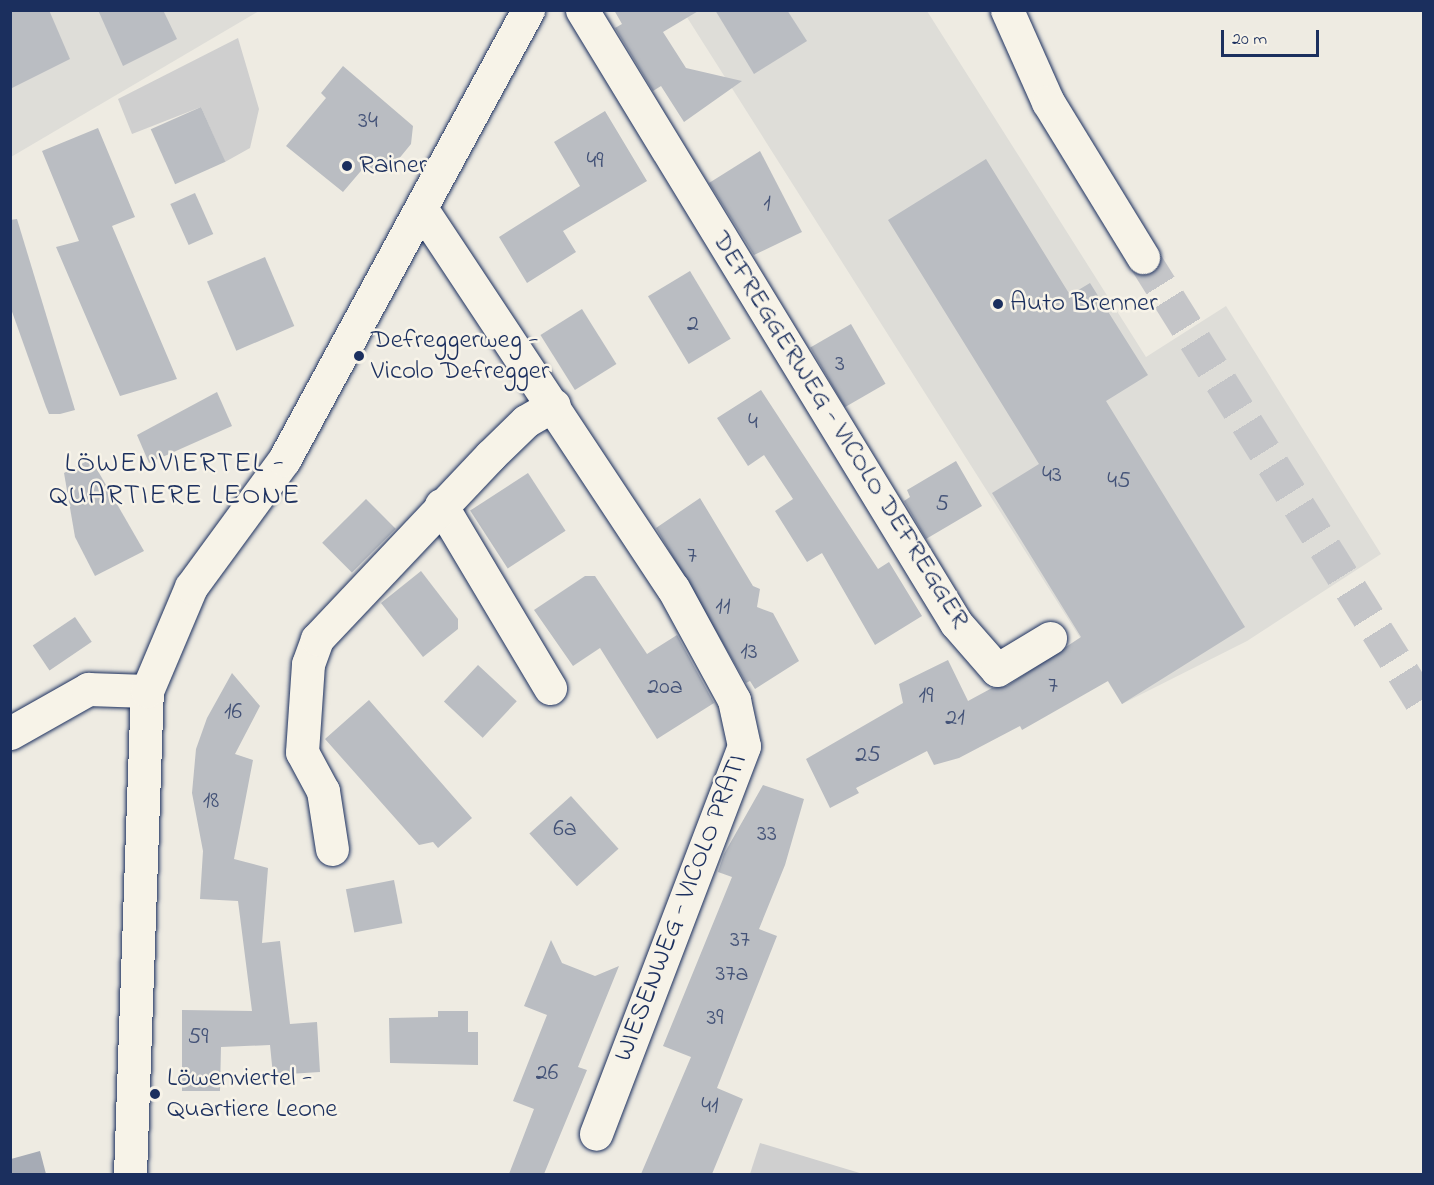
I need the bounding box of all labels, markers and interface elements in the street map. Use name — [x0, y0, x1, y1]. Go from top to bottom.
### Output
scale bar — [1224, 18, 1322, 56]
text: 20 m — [1232, 27, 1267, 53]
house number: 34 — [358, 108, 378, 136]
house number: 49 — [586, 148, 604, 176]
place label: Rainer — [359, 150, 427, 182]
marker: Rainer — [340, 159, 354, 173]
house number: 1 — [763, 191, 771, 219]
street label: DEFREGGERWEG - VICOLO DEFREGGER — [704, 226, 976, 634]
place label: Auto Brenner — [1010, 288, 1158, 320]
marker: Auto Brenner — [991, 297, 1005, 311]
house number: 2 — [687, 311, 699, 339]
place label: Defreggerweg - Vicolo Defregger — [371, 324, 549, 387]
marker: Defreggerweg - Vicolo Defregger — [352, 349, 366, 363]
house number: 3 — [835, 351, 845, 379]
house number: 4 — [748, 409, 758, 437]
district label: LÖWENVIERTEL - QUARTIERE LEONE — [49, 448, 301, 514]
house number: 43 — [1042, 462, 1062, 490]
house number: 45 — [1107, 468, 1131, 496]
house number: 5 — [935, 491, 949, 519]
house number: 7 — [687, 543, 697, 571]
house number: 11 — [715, 594, 731, 622]
house number: 13 — [740, 639, 758, 667]
house number: 7 — [1048, 673, 1058, 701]
house number: 20a — [647, 674, 683, 702]
house number: 19 — [919, 683, 933, 711]
house number: 16 — [224, 699, 242, 727]
house number: 21 — [945, 705, 965, 733]
house number: 25 — [855, 742, 881, 770]
street label: WIESENWEG - VICOLO PRATI — [607, 750, 755, 1066]
house number: 18 — [203, 788, 219, 816]
house number: 6a — [553, 816, 577, 844]
house number: 33 — [757, 821, 777, 849]
house number: 37 — [730, 927, 750, 955]
house number: 37a — [716, 961, 748, 989]
house number: 39 — [706, 1005, 724, 1033]
house number: 59 — [188, 1024, 208, 1052]
house number: 26 — [536, 1060, 558, 1088]
place label: Löwenviertel - Quartiere Leone — [167, 1062, 337, 1125]
marker: Löwenviertel - Quartiere Leone — [148, 1087, 162, 1101]
house number: 41 — [701, 1093, 719, 1121]

